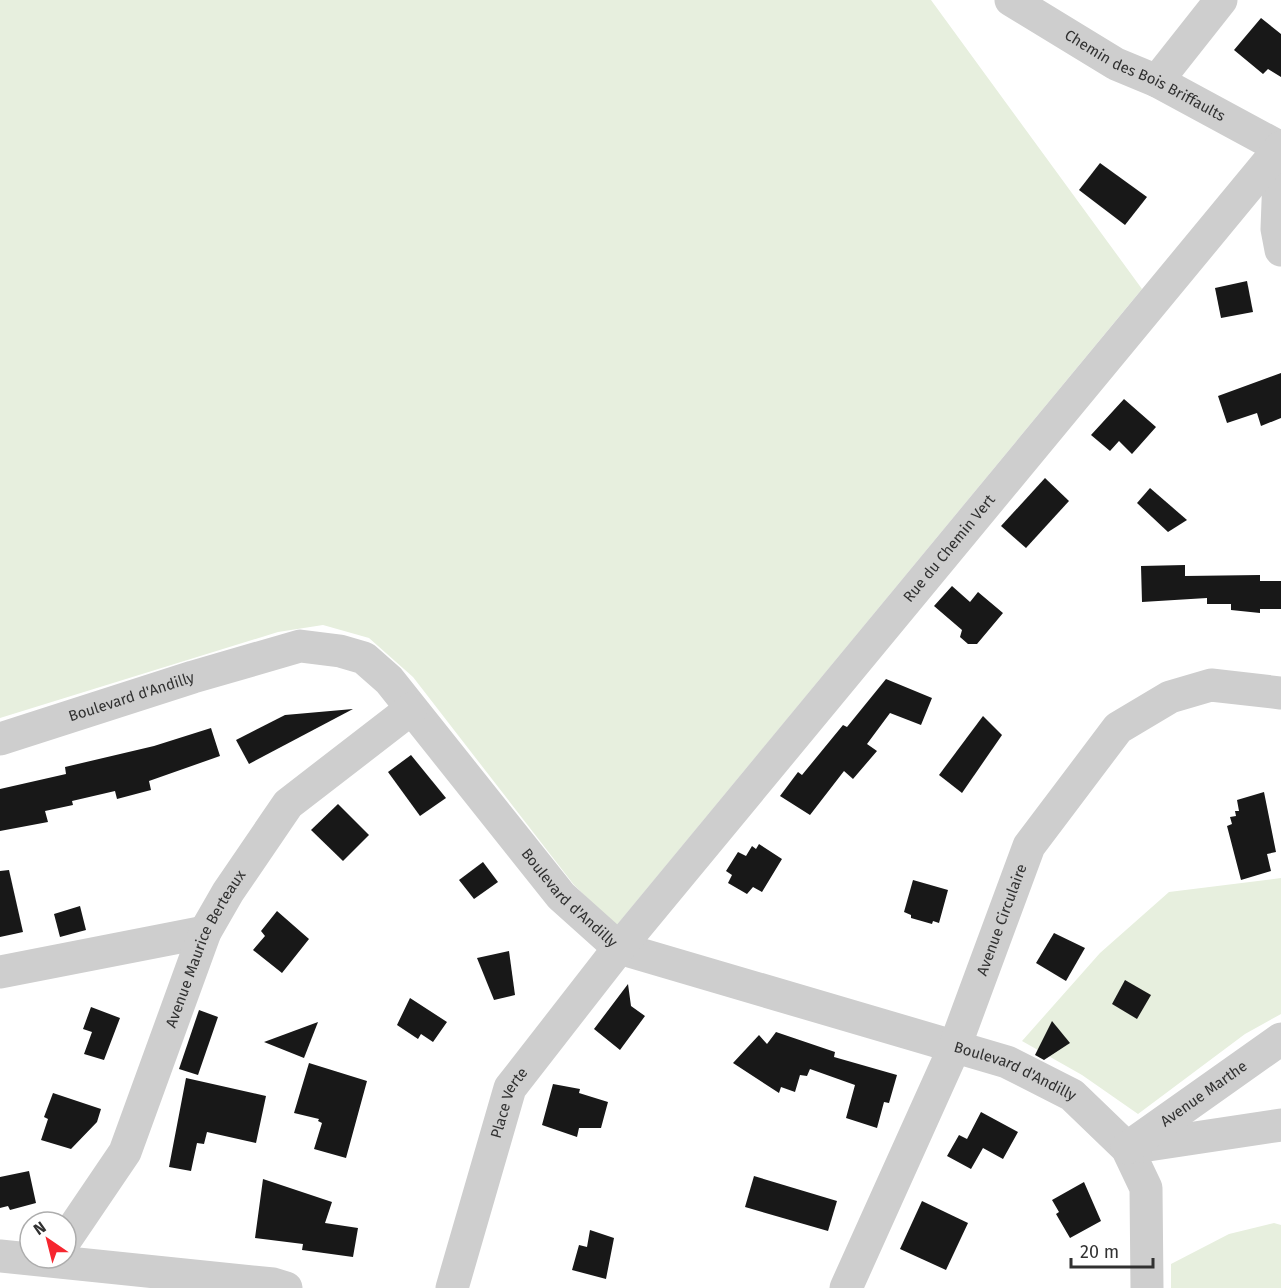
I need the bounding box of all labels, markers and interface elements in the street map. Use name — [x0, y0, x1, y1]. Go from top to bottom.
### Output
street label: Chemin des Bois Briffaults — [1061, 26, 1228, 125]
street label: Rue du Chemin Vert — [899, 491, 999, 606]
street label: Boulevard d'Andilly — [66, 668, 197, 725]
street label: Boulevard d'Andilly — [518, 845, 622, 952]
street label: Avenue Circulaire — [973, 861, 1031, 978]
street label: Avenue Maurice Berteaux — [162, 866, 250, 1030]
street label: Boulevard d'Andilly — [952, 1038, 1080, 1105]
street label: Avenue Marthe — [1157, 1057, 1251, 1130]
street label: Place Verte — [487, 1064, 532, 1140]
north arrow — [18, 1210, 78, 1270]
text: N — [30, 1217, 49, 1239]
scale bar — [1071, 1231, 1154, 1269]
text: 20 m — [1080, 1241, 1119, 1263]

